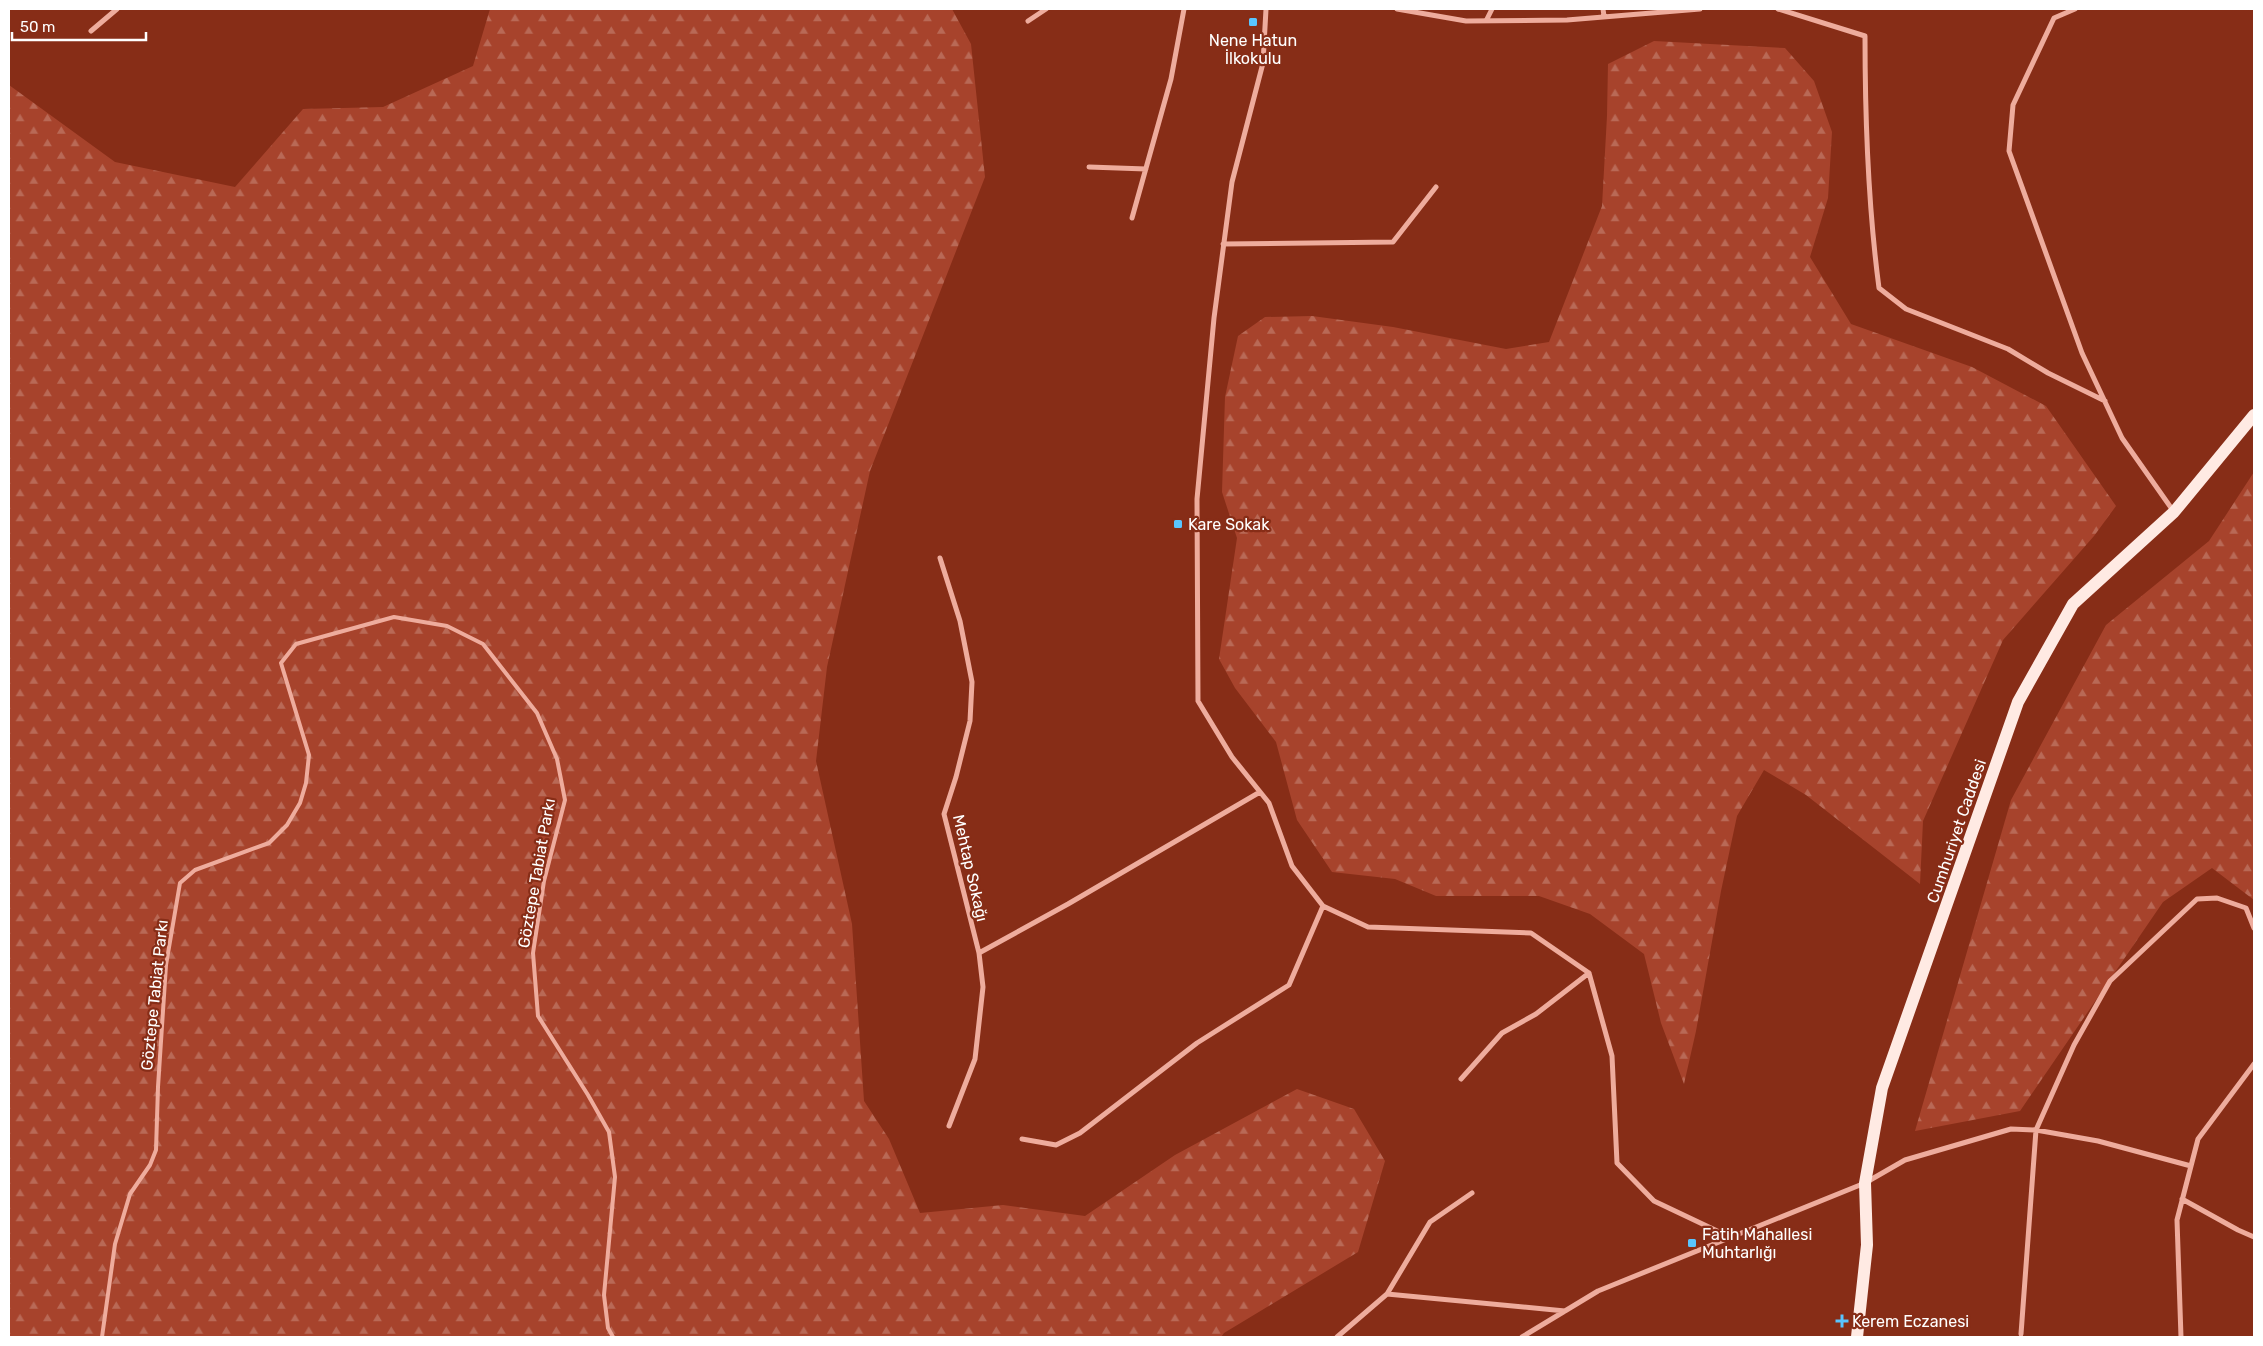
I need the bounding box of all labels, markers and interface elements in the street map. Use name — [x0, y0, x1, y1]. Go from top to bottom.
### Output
scale bar — [12, 10, 146, 42]
marker: Nene Hatun İlkokulu — [1247, 16, 1259, 28]
text: 50 m — [20, 18, 55, 36]
place label: Nene Hatun İlkokulu — [1209, 31, 1297, 68]
place label: Kare Sokak — [1188, 515, 1270, 534]
marker: Kare Sokak — [1172, 518, 1184, 530]
street label: Cumhuriyet Caddesi — [1923, 757, 1990, 906]
street label: Göztepe Tabiat Parkı — [514, 797, 559, 949]
street label: Mehtap Sokağı — [949, 813, 992, 924]
street label: Göztepe Tabiat Parkı — [137, 919, 172, 1071]
place label: Fatih Mahallesi Muhtarlığı — [1702, 1225, 1812, 1262]
marker: Fatih Mahallesi Muhtarlığı — [1686, 1237, 1698, 1249]
place label: Kerem Eczanesi — [1852, 1312, 1969, 1331]
marker: Kerem Eczanesi — [1836, 1315, 1848, 1327]

